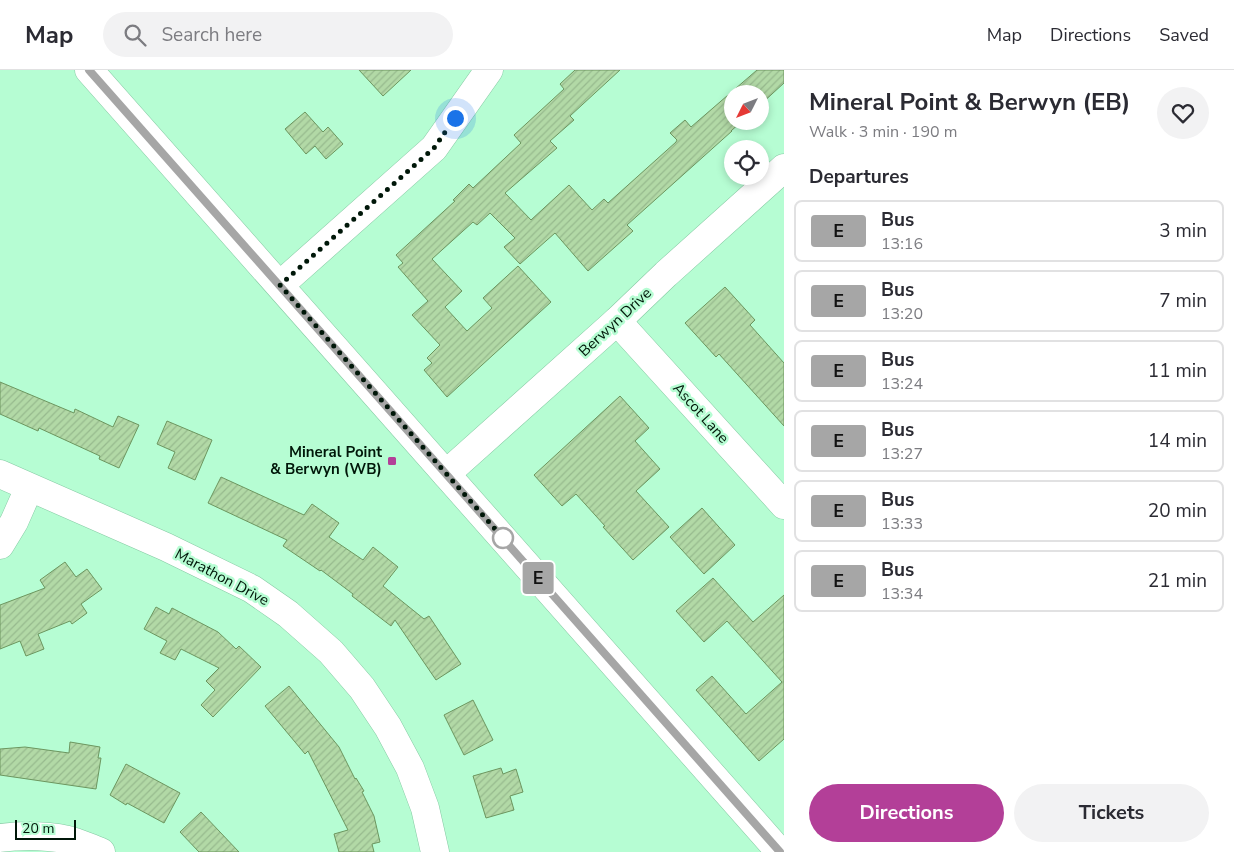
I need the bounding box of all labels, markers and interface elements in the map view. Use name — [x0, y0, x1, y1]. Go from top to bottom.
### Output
search box — [103, 12, 453, 57]
text: Map — [25, 19, 73, 51]
icon: search — [121, 21, 149, 49]
text: Search here — [161, 22, 262, 48]
text: Map — [987, 23, 1022, 47]
text: Directions — [1050, 23, 1131, 47]
text: Saved — [1159, 23, 1209, 47]
north arrow — [724, 85, 769, 130]
map controls — [724, 85, 769, 185]
text: Mineral Point & Berwyn (EB) — [809, 86, 1130, 118]
button: heart — [1157, 87, 1209, 139]
your location — [443, 106, 468, 131]
text: Walk · 3 min · 190 m — [809, 121, 957, 143]
button: locate — [724, 140, 769, 185]
text: Departures — [809, 164, 909, 190]
text: Bus — [881, 207, 914, 233]
text: 3 min — [1159, 218, 1207, 244]
text: E — [833, 219, 844, 243]
text: 13:16 — [881, 233, 923, 255]
text: Bus — [881, 277, 914, 303]
street label: Berwyn Drive — [574, 283, 656, 361]
text: 7 min — [1159, 288, 1207, 314]
text: E — [833, 289, 844, 313]
text: 13:20 — [881, 303, 923, 325]
text: Bus — [881, 347, 914, 373]
text: 11 min — [1148, 358, 1207, 384]
text: E — [833, 359, 844, 383]
text: 13:24 — [881, 373, 923, 395]
street label: Ascot Lane — [669, 379, 733, 447]
text: Bus — [881, 417, 914, 443]
text: 14 min — [1148, 428, 1207, 454]
text: E — [833, 429, 844, 453]
place label: Mineral Point & Berwyn (WB) — [270, 442, 382, 479]
text: 13:27 — [881, 443, 923, 465]
marker: Mineral Point & Berwyn (WB) — [386, 455, 398, 467]
text: Bus — [881, 487, 914, 513]
text: 20 min — [1148, 498, 1207, 524]
text: E — [833, 499, 844, 523]
text: 13:33 — [881, 513, 923, 535]
unlabelled marker — [492, 527, 514, 549]
street label: Marathon Drive — [171, 544, 273, 610]
text: Bus — [881, 557, 914, 583]
line badge: E — [522, 562, 554, 594]
text: E — [533, 566, 543, 590]
text: 21 min — [1148, 568, 1207, 594]
text: E — [833, 569, 844, 593]
text: 13:34 — [881, 583, 923, 605]
button: Directions — [809, 784, 1004, 842]
button: Tickets — [1014, 784, 1209, 842]
scale bar — [15, 817, 76, 840]
text: 20 m — [22, 819, 54, 838]

